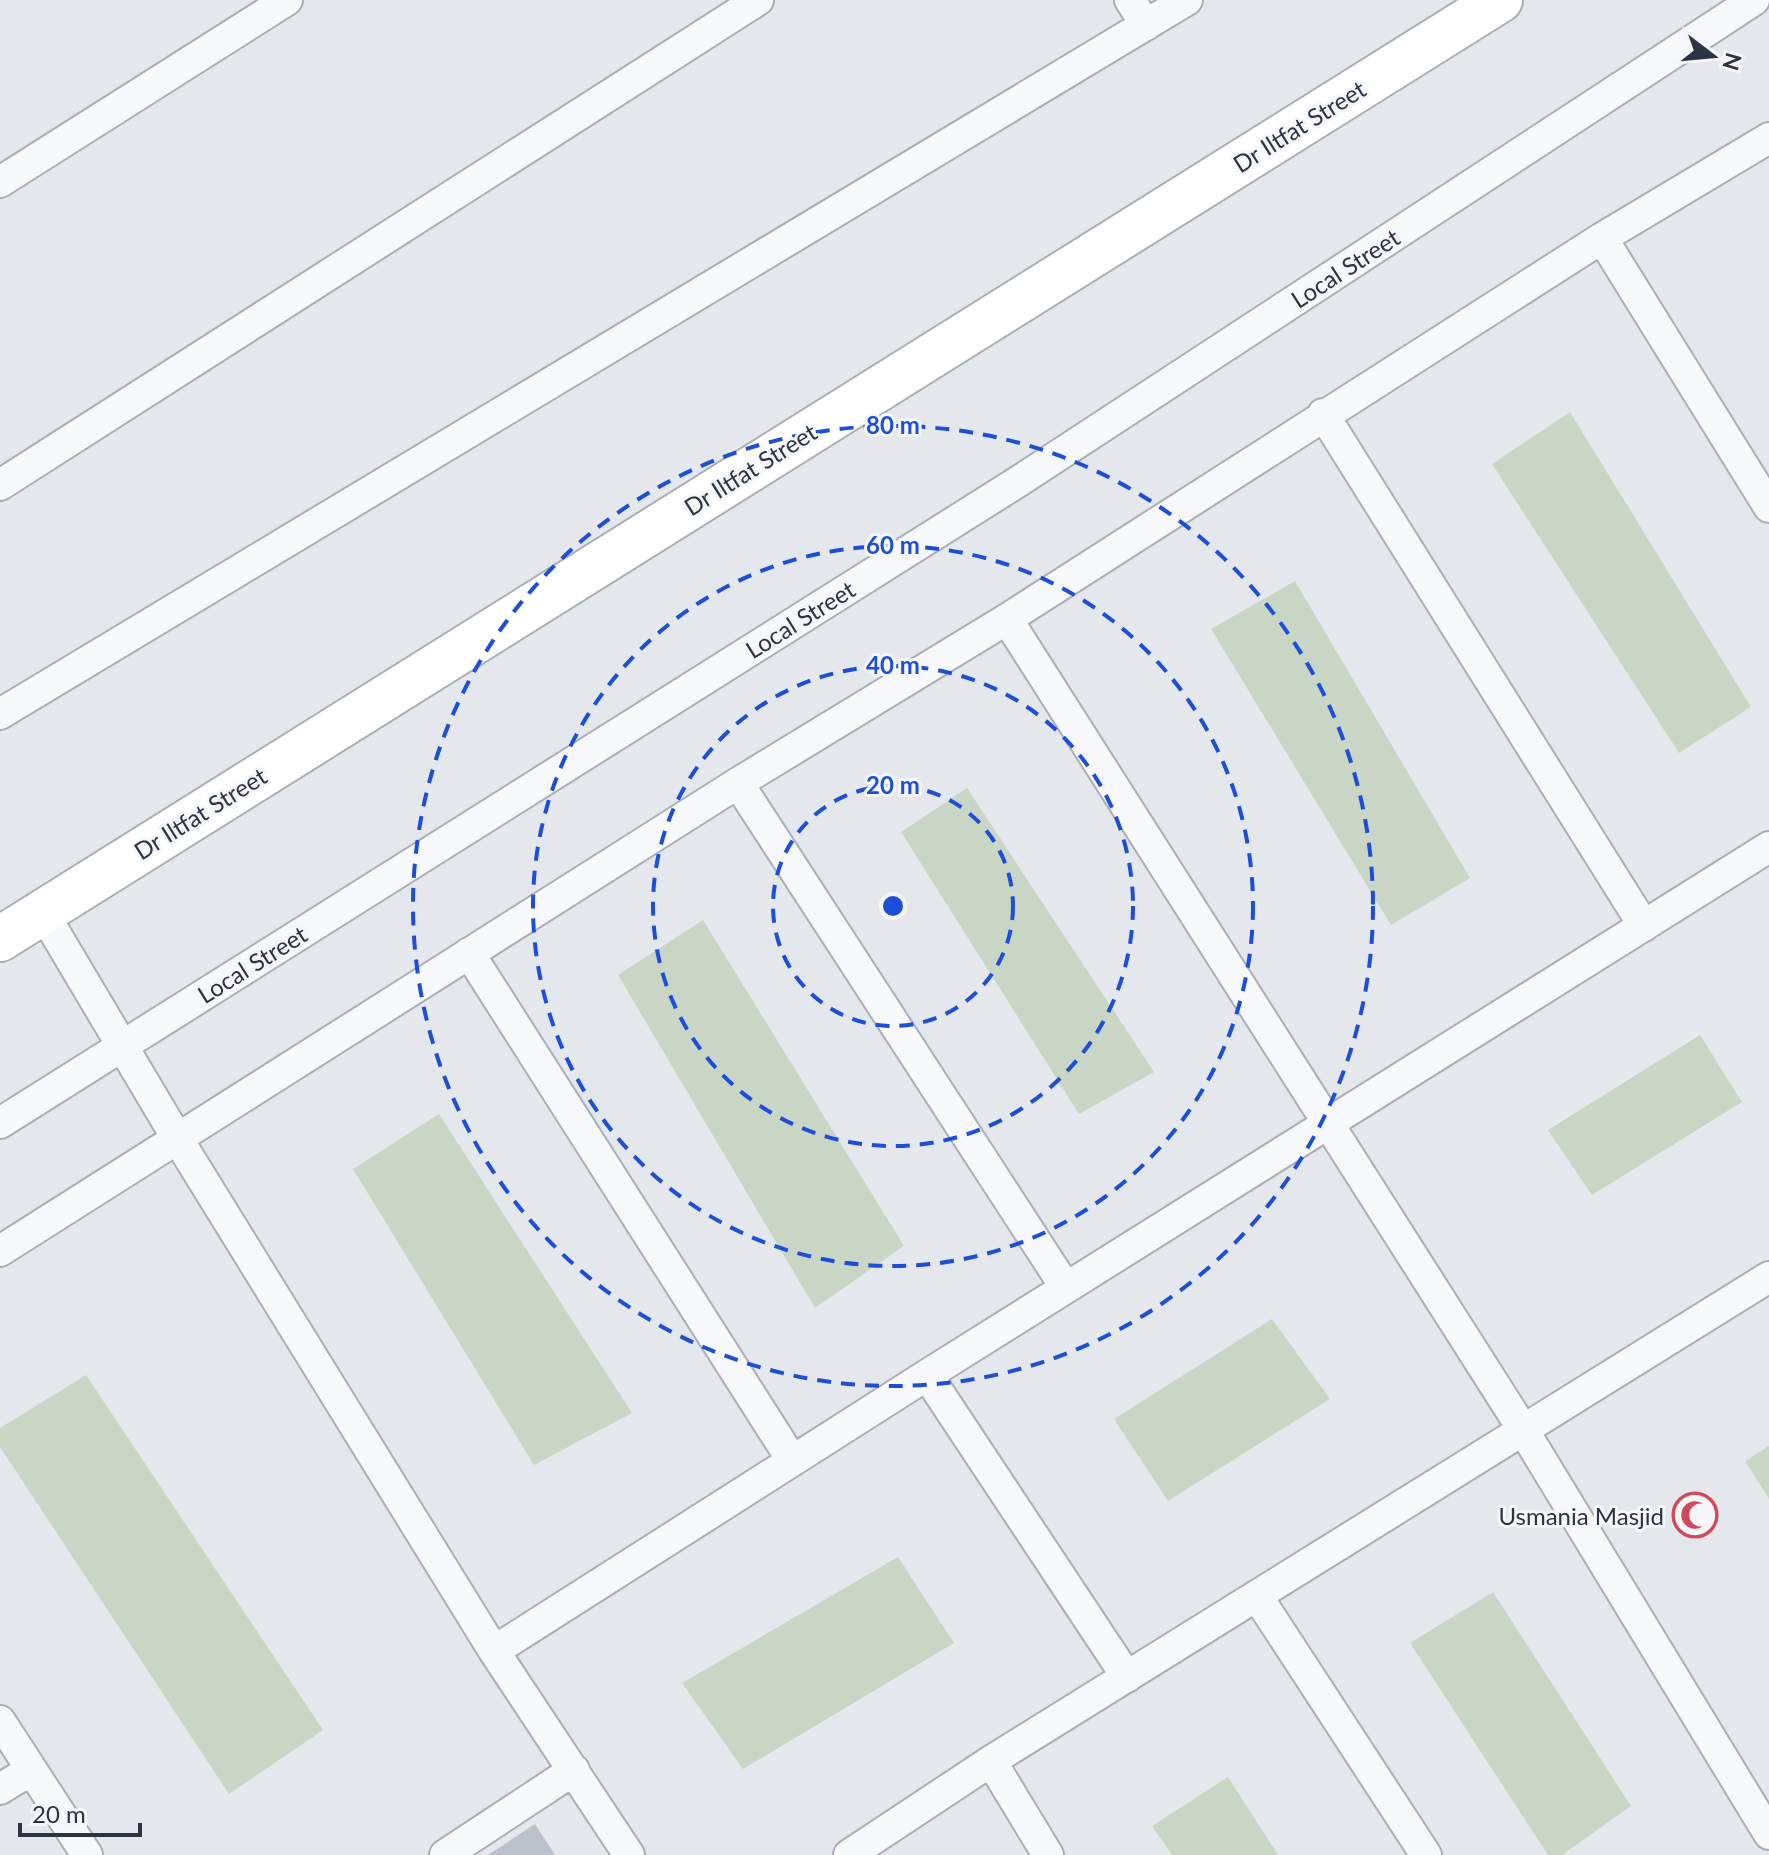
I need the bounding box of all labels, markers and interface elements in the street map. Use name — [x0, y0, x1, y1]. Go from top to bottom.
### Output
north arrow — [1673, 16, 1753, 96]
text: N — [1717, 50, 1748, 74]
street label: Dr Iltfat Street — [1227, 74, 1371, 178]
street label: Local Street — [1285, 222, 1405, 314]
text: 80 m — [866, 410, 920, 439]
street label: Dr Iltfat Street — [678, 417, 822, 521]
text: 60 m — [866, 530, 920, 559]
street label: Local Street — [740, 574, 860, 664]
text: 40 m — [866, 650, 920, 679]
street label: Dr Iltfat Street — [128, 761, 272, 865]
text: 20 m — [866, 770, 920, 799]
centre of rings — [879, 892, 907, 920]
street label: Local Street — [192, 919, 312, 1009]
mosque icon: Usmania Masjid — [1671, 1491, 1719, 1539]
place label: Usmania Masjid — [1498, 1501, 1664, 1530]
scale bar — [20, 1787, 140, 1837]
text: 20 m — [32, 1799, 86, 1828]

